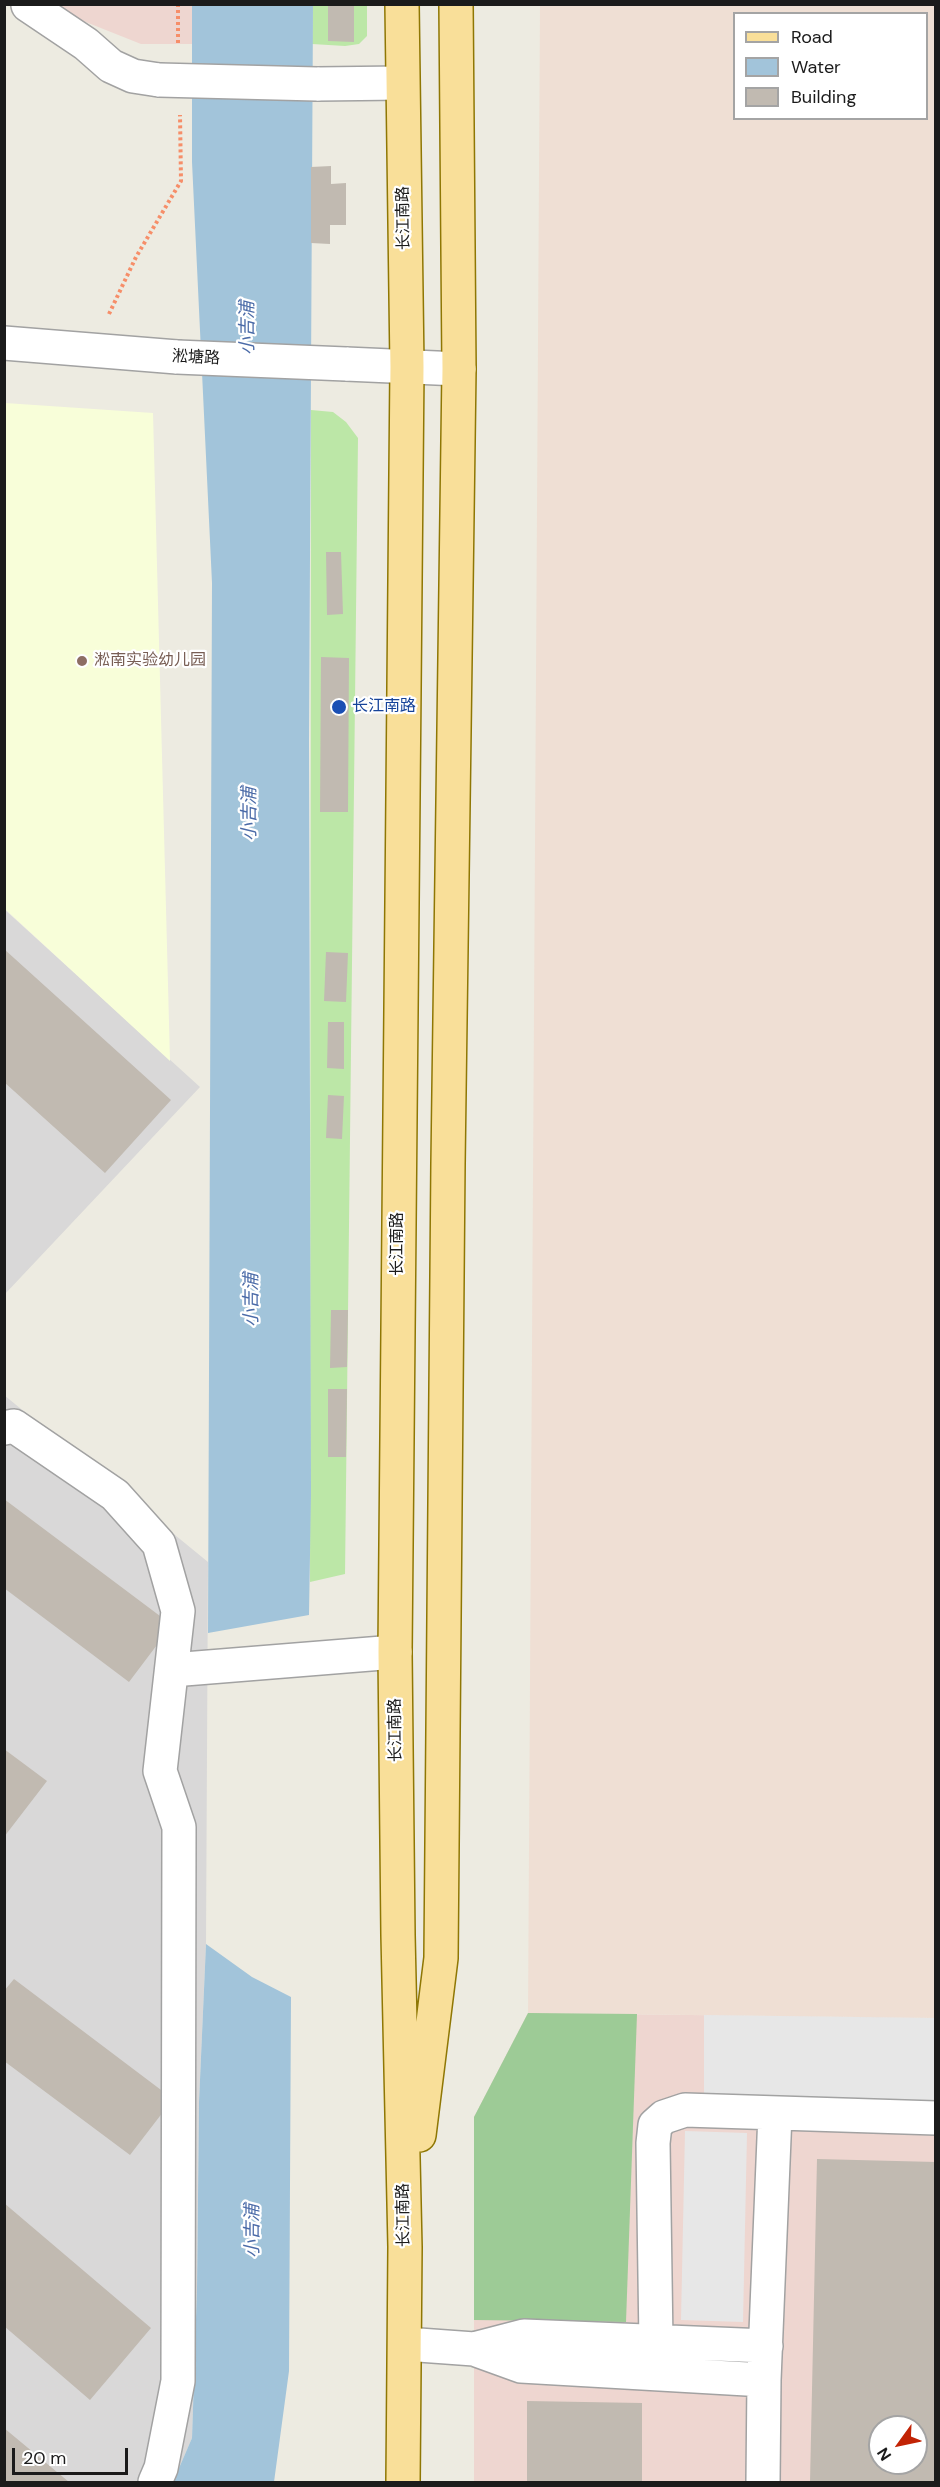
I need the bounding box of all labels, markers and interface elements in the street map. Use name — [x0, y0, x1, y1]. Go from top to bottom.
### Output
legend — [733, 12, 928, 120]
text: Road — [791, 25, 833, 49]
text: Water — [791, 55, 841, 79]
text: Building — [791, 85, 856, 109]
street label: 长江南路 — [394, 186, 414, 250]
water label: 小吉浦 — [237, 301, 259, 355]
street label: 淞塘路 — [172, 347, 220, 369]
place label: 淞南实验幼儿园 — [94, 651, 206, 671]
marker: 淞南实验幼儿园 — [75, 654, 89, 668]
place label: 长江南路 — [352, 697, 416, 717]
marker: 长江南路 — [330, 698, 348, 716]
water label: 小吉浦 — [239, 787, 261, 841]
street label: 长江南路 — [388, 1212, 408, 1276]
water label: 小吉浦 — [241, 1273, 263, 1327]
street label: 长江南路 — [386, 1698, 406, 1762]
street label: 长江南路 — [394, 2183, 414, 2247]
water label: 小吉浦 — [242, 2204, 264, 2258]
north arrow — [868, 2415, 928, 2475]
scale bar — [15, 2436, 130, 2474]
text: N — [872, 2443, 896, 2465]
text: 20 m — [23, 2446, 66, 2470]

